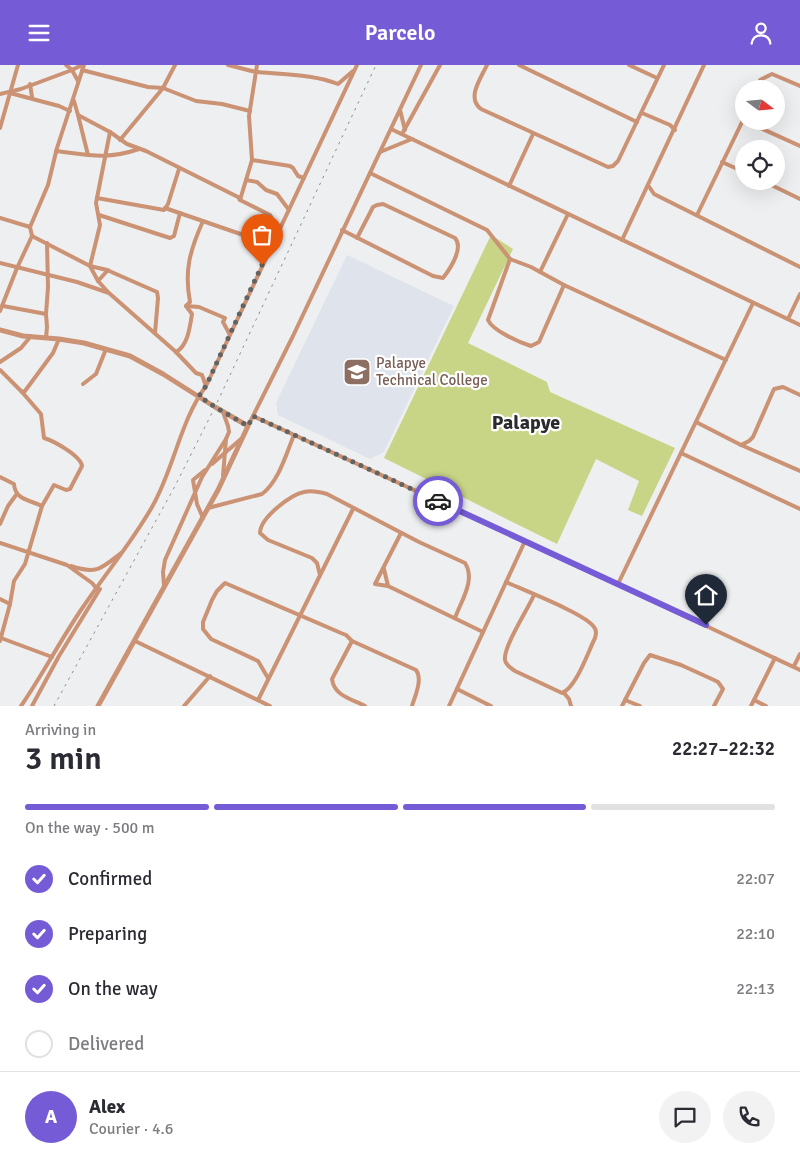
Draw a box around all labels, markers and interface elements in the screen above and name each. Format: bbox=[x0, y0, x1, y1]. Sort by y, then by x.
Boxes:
icon: menu bbox=[25, 19, 53, 47]
text: Parcelo bbox=[365, 19, 435, 46]
icon: person bbox=[747, 19, 775, 47]
north arrow bbox=[735, 80, 785, 130]
map controls bbox=[735, 80, 785, 190]
button: locate bbox=[735, 140, 785, 190]
pin bbox=[241, 214, 283, 265]
icon: bag bbox=[248, 221, 276, 249]
place label: Palapye Technical College bbox=[376, 354, 488, 389]
school or university icon: Palapye Technical College bbox=[342, 357, 372, 387]
district label: Palapye bbox=[492, 410, 560, 435]
courier bbox=[413, 476, 463, 526]
icon: car bbox=[424, 487, 452, 515]
pin bbox=[685, 574, 727, 625]
icon: home bbox=[692, 581, 720, 609]
text: Arriving in bbox=[25, 720, 96, 740]
text: 22:27–22:32 bbox=[672, 737, 775, 761]
text: 3 min bbox=[25, 739, 102, 778]
text: On the way · 500 m bbox=[25, 818, 155, 838]
icon: check bbox=[25, 865, 53, 893]
text: Confirmed bbox=[68, 867, 152, 891]
text: 22:07 bbox=[736, 869, 775, 889]
icon: check bbox=[25, 920, 53, 948]
text: Preparing bbox=[68, 922, 147, 946]
text: 22:10 bbox=[736, 924, 775, 944]
icon: check bbox=[25, 975, 53, 1003]
text: On the way bbox=[68, 977, 158, 1001]
text: 22:13 bbox=[736, 979, 775, 999]
text: Delivered bbox=[68, 1032, 144, 1056]
button: chat bbox=[659, 1091, 711, 1143]
button: phone bbox=[723, 1091, 775, 1143]
text: Alex bbox=[89, 1095, 125, 1119]
text: A bbox=[45, 1105, 57, 1129]
text: Courier · 4.6 bbox=[89, 1119, 173, 1139]

